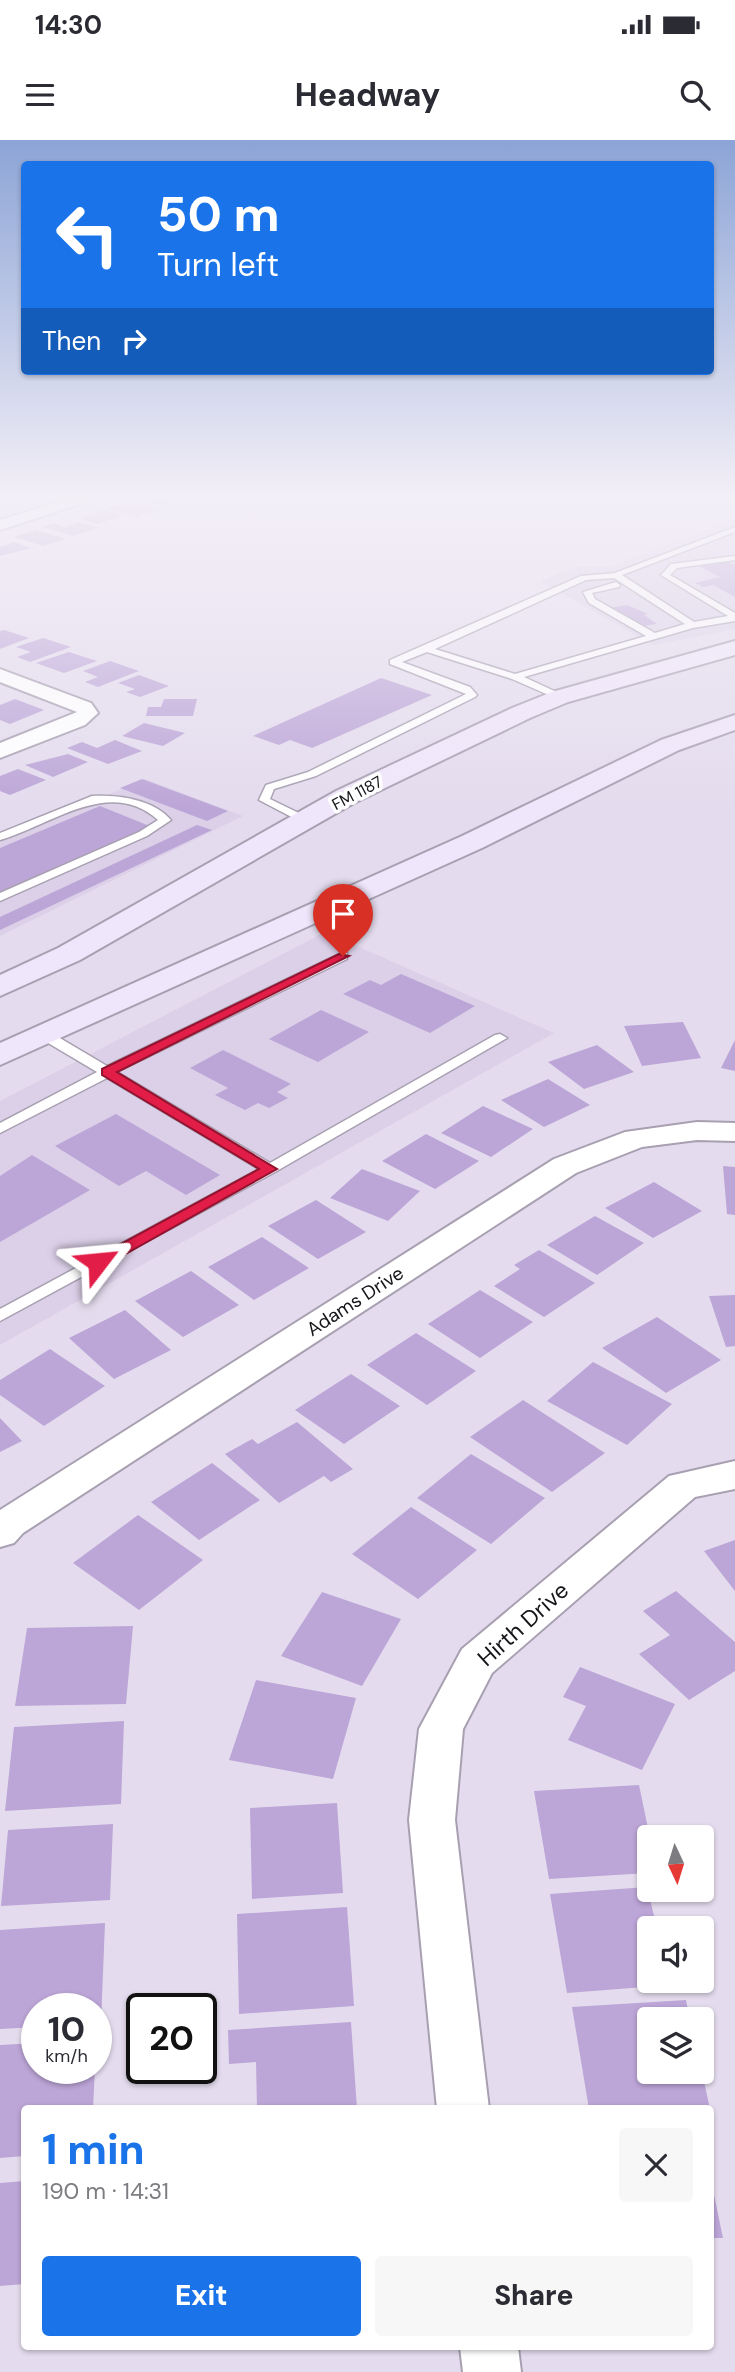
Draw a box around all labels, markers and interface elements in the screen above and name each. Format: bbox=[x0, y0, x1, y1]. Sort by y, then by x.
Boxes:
text: 14:30 bbox=[35, 8, 102, 42]
text: Headway bbox=[295, 74, 440, 116]
icon: menu bbox=[21, 76, 59, 114]
icon: search bbox=[676, 76, 714, 114]
text: 50 m bbox=[157, 182, 280, 246]
icon: left bbox=[42, 189, 133, 280]
text: Turn left bbox=[157, 244, 279, 286]
icon: right bbox=[115, 322, 153, 360]
text: Then bbox=[42, 324, 101, 358]
street label: FM 1187 bbox=[328, 771, 386, 815]
pin bbox=[313, 884, 373, 956]
icon: arrive bbox=[324, 895, 362, 933]
position arrow bbox=[61, 1225, 135, 1299]
street label: Adams Drive bbox=[302, 1260, 408, 1342]
street label: Hirth Drive bbox=[471, 1575, 575, 1673]
north arrow bbox=[637, 1825, 714, 1902]
map controls bbox=[637, 1825, 714, 2084]
button: sound bbox=[637, 1916, 714, 1993]
speed limit sign: 20 bbox=[126, 1993, 217, 2084]
text: 10 bbox=[48, 2006, 85, 2052]
button: layers bbox=[637, 2007, 714, 2084]
text: km/h bbox=[45, 2044, 88, 2068]
text: 1 min bbox=[42, 2122, 145, 2177]
button: close bbox=[619, 2128, 693, 2202]
text: 190 m · 14:31 bbox=[42, 2176, 169, 2206]
button: Exit bbox=[42, 2256, 361, 2336]
button: Share bbox=[375, 2256, 693, 2336]

